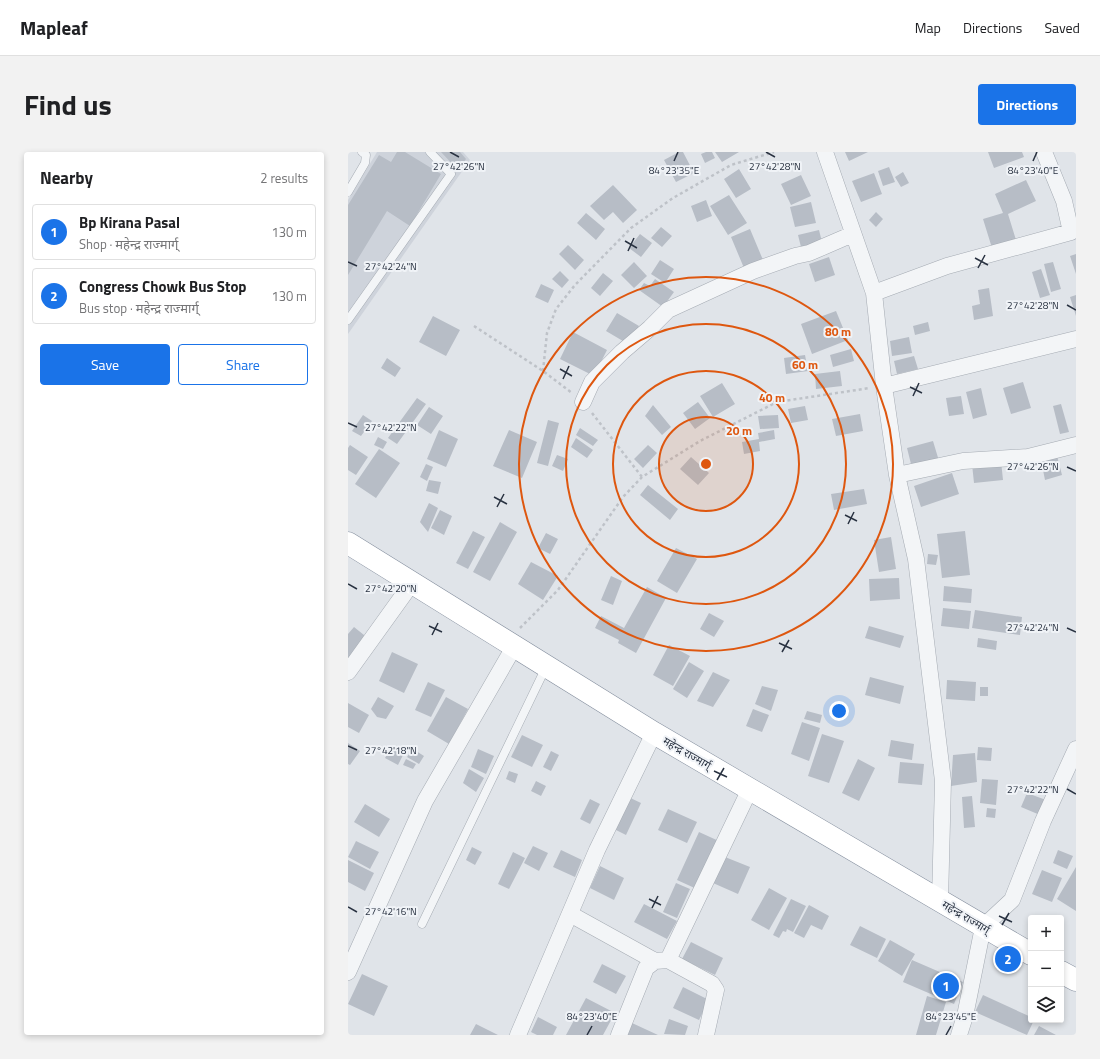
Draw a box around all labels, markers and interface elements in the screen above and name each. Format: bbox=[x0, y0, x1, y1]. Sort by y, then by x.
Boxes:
text: Mapleaf bbox=[20, 13, 88, 42]
text: Map bbox=[915, 17, 941, 38]
text: Directions bbox=[963, 17, 1022, 38]
text: Saved bbox=[1044, 17, 1080, 38]
text: Find us bbox=[24, 83, 112, 126]
button: Directions bbox=[978, 84, 1076, 125]
text: 27°42'26"N bbox=[433, 159, 485, 174]
text: 27°42'28"N bbox=[749, 159, 801, 174]
text: 84°23'35"E bbox=[649, 163, 700, 178]
text: 84°23'40"E bbox=[1008, 163, 1059, 178]
text: Nearby bbox=[40, 165, 93, 191]
text: 2 results bbox=[260, 168, 308, 188]
text: Bp Kirana Pasal bbox=[79, 211, 180, 234]
text: 1 bbox=[50, 222, 58, 242]
text: 130 m bbox=[271, 222, 307, 242]
text: Shop · महेन्द्र राज्मार्ग् bbox=[79, 234, 178, 254]
text: 27°42'24"N bbox=[365, 259, 417, 274]
text: Congress Chowk Bus Stop bbox=[79, 275, 247, 298]
text: 2 bbox=[50, 286, 58, 306]
text: 130 m bbox=[271, 286, 307, 306]
text: Bus stop · महेन्द्र राज्मार्ग् bbox=[79, 298, 199, 318]
text: 27°42'28"N bbox=[1007, 298, 1059, 313]
text: 80 m bbox=[825, 322, 851, 341]
button: Save bbox=[40, 344, 170, 385]
button: Share bbox=[178, 344, 308, 385]
text: 60 m bbox=[792, 355, 818, 374]
text: 40 m bbox=[759, 388, 785, 407]
text: 27°42'22"N bbox=[365, 420, 417, 435]
text: 20 m bbox=[726, 421, 752, 440]
centre of rings bbox=[699, 457, 713, 471]
text: 27°42'26"N bbox=[1007, 459, 1059, 474]
text: 27°42'20"N bbox=[365, 581, 417, 596]
text: 27°42'24"N bbox=[1007, 620, 1059, 635]
your location bbox=[829, 701, 849, 721]
street label: महेन्द्र राज्मार्ग् bbox=[660, 733, 716, 774]
text: 27°42'18"N bbox=[365, 743, 417, 758]
text: 27°42'22"N bbox=[1007, 782, 1059, 797]
street label: महेन्द्र राज्मार्ग् bbox=[939, 896, 995, 939]
text: 27°42'16"N bbox=[365, 904, 417, 919]
map controls bbox=[1028, 915, 1064, 1023]
button: + bbox=[1028, 915, 1064, 951]
pin: 2 bbox=[995, 944, 1021, 974]
button: − bbox=[1028, 951, 1064, 987]
pin: 1 bbox=[933, 971, 959, 1001]
button: layers bbox=[1028, 987, 1064, 1023]
text: 84°23'40"E bbox=[567, 1009, 618, 1024]
text: 84°23'45"E bbox=[926, 1009, 977, 1024]

